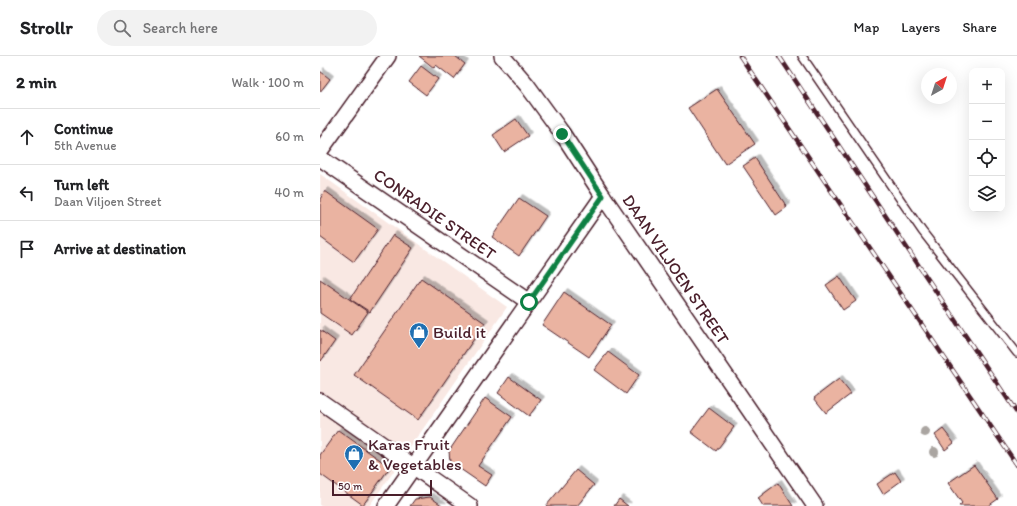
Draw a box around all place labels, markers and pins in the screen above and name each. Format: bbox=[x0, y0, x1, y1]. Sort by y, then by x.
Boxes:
shop icon: Build it bbox=[408, 321, 430, 349]
place label: Build it bbox=[433, 322, 486, 342]
place label: Karas Fruit & Vegetables bbox=[368, 434, 462, 474]
shop icon: Karas Fruit & Vegetables bbox=[343, 443, 365, 471]

